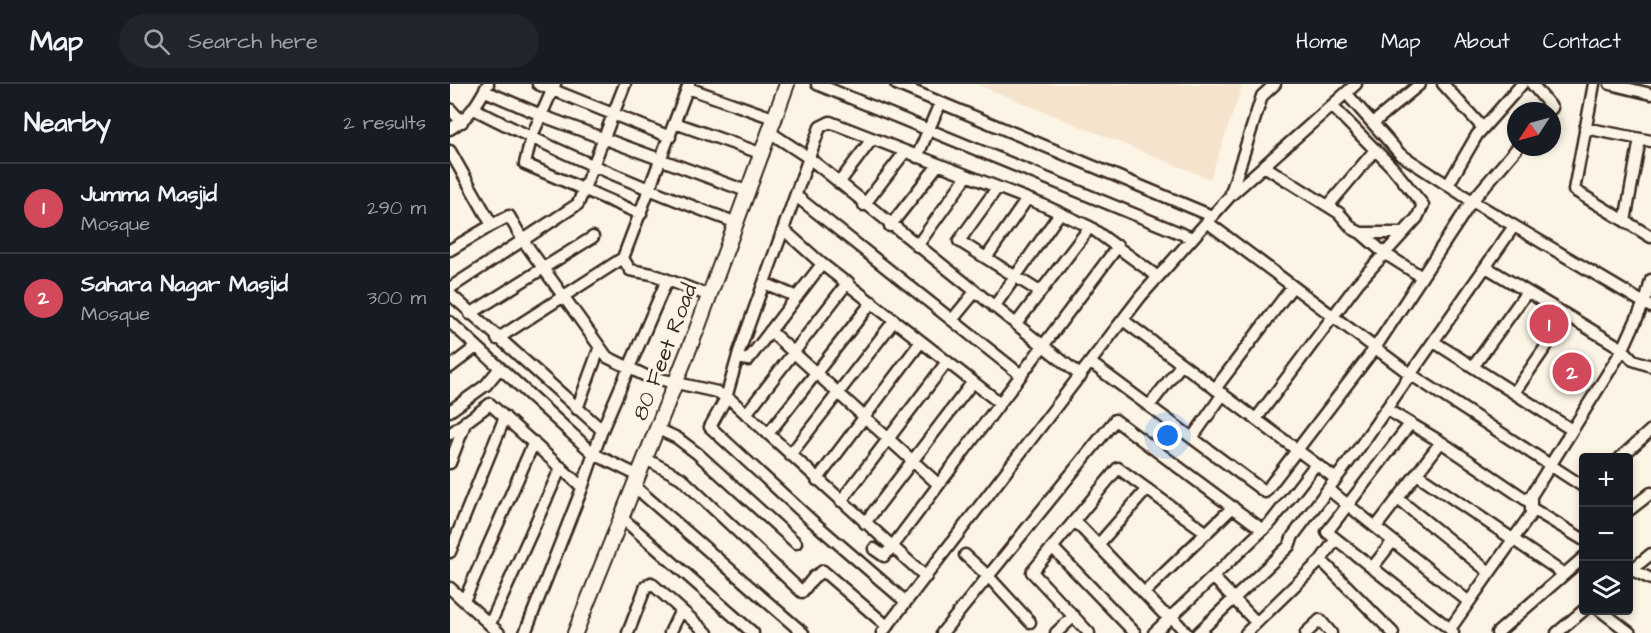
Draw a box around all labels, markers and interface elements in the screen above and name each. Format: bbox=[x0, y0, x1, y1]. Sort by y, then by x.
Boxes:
search box bbox=[119, 14, 539, 68]
text: Map bbox=[30, 22, 83, 61]
icon: search bbox=[140, 25, 173, 58]
text: Search here bbox=[188, 26, 318, 57]
text: Home bbox=[1296, 27, 1348, 56]
text: Map bbox=[1381, 27, 1421, 56]
text: About bbox=[1454, 27, 1510, 56]
text: Contact bbox=[1543, 27, 1621, 56]
north arrow bbox=[1507, 102, 1561, 156]
text: Nearby bbox=[24, 105, 111, 141]
text: 2 results bbox=[343, 109, 426, 137]
text: Jumma Masjid bbox=[81, 179, 217, 210]
text: 1 bbox=[42, 194, 45, 222]
text: 290 m bbox=[367, 194, 426, 222]
text: Mosque bbox=[81, 210, 150, 238]
text: Sahara Nagar Masjid bbox=[81, 269, 288, 300]
street label: 80 Feet Road bbox=[625, 279, 705, 425]
text: 2 bbox=[38, 284, 49, 312]
text: 300 m bbox=[367, 284, 426, 312]
text: Mosque bbox=[81, 300, 150, 328]
pin: 1 bbox=[1530, 302, 1568, 346]
pin: 2 bbox=[1552, 350, 1592, 394]
your location bbox=[1153, 421, 1182, 450]
map controls bbox=[1579, 453, 1633, 615]
button: + bbox=[1579, 453, 1633, 507]
button: − bbox=[1579, 507, 1633, 561]
button: layers bbox=[1579, 561, 1633, 615]

